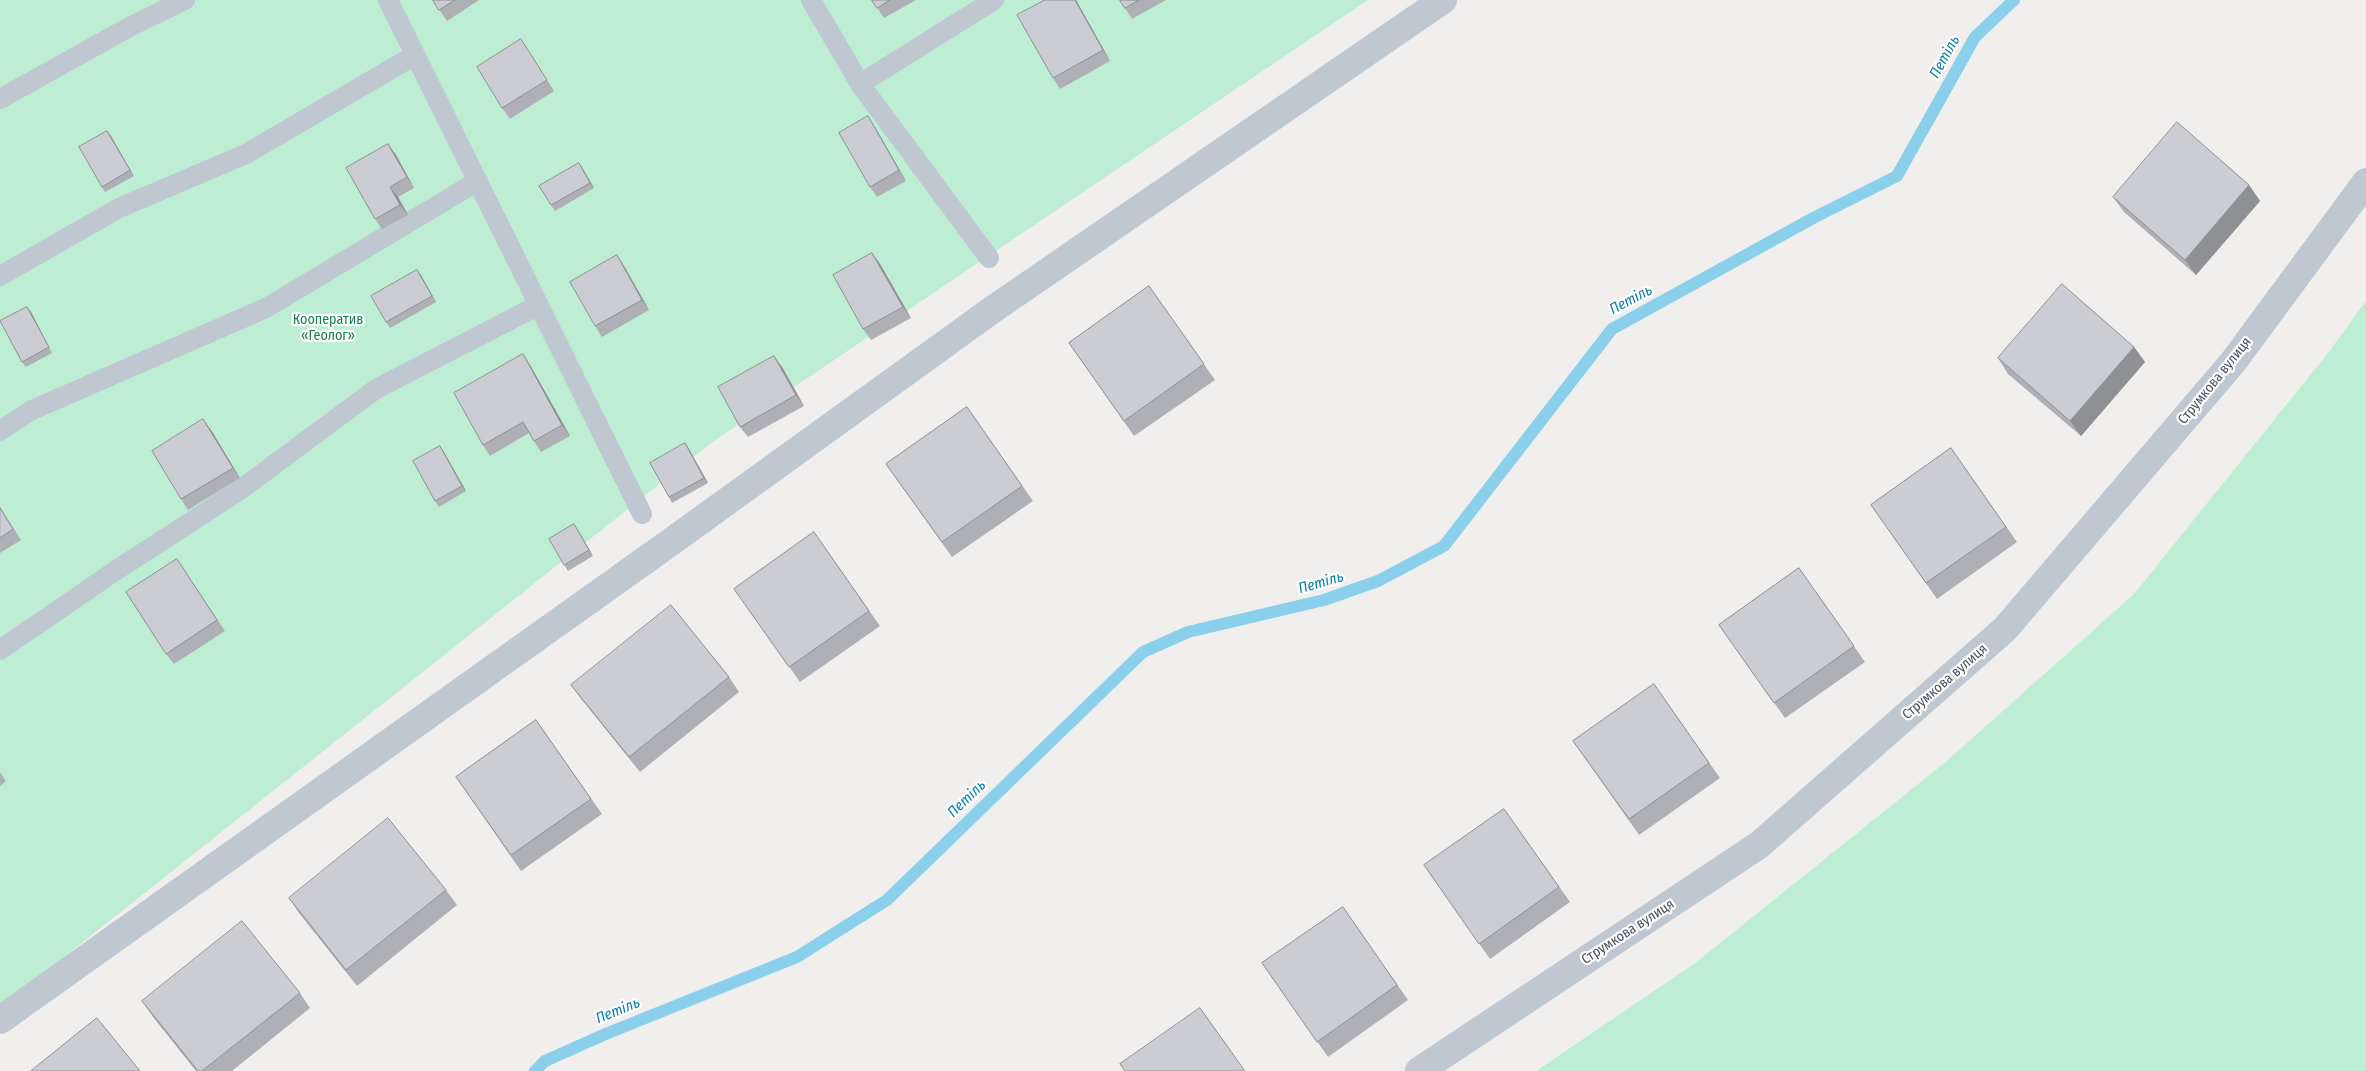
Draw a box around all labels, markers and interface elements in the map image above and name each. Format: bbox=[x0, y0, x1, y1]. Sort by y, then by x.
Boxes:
water label: Петіль bbox=[1926, 33, 1964, 81]
water label: Петіль bbox=[1606, 281, 1656, 319]
park label: Кооператив «Геолог» bbox=[293, 312, 363, 344]
street label: Струмкова вулиця bbox=[2175, 334, 2255, 428]
water label: Петіль bbox=[1296, 568, 1346, 598]
street label: Струмкова вулиця bbox=[1899, 641, 1991, 723]
water label: Петіль bbox=[944, 777, 990, 821]
street label: Струмкова вулиця bbox=[1579, 896, 1677, 968]
water label: Петіль bbox=[593, 994, 643, 1028]

